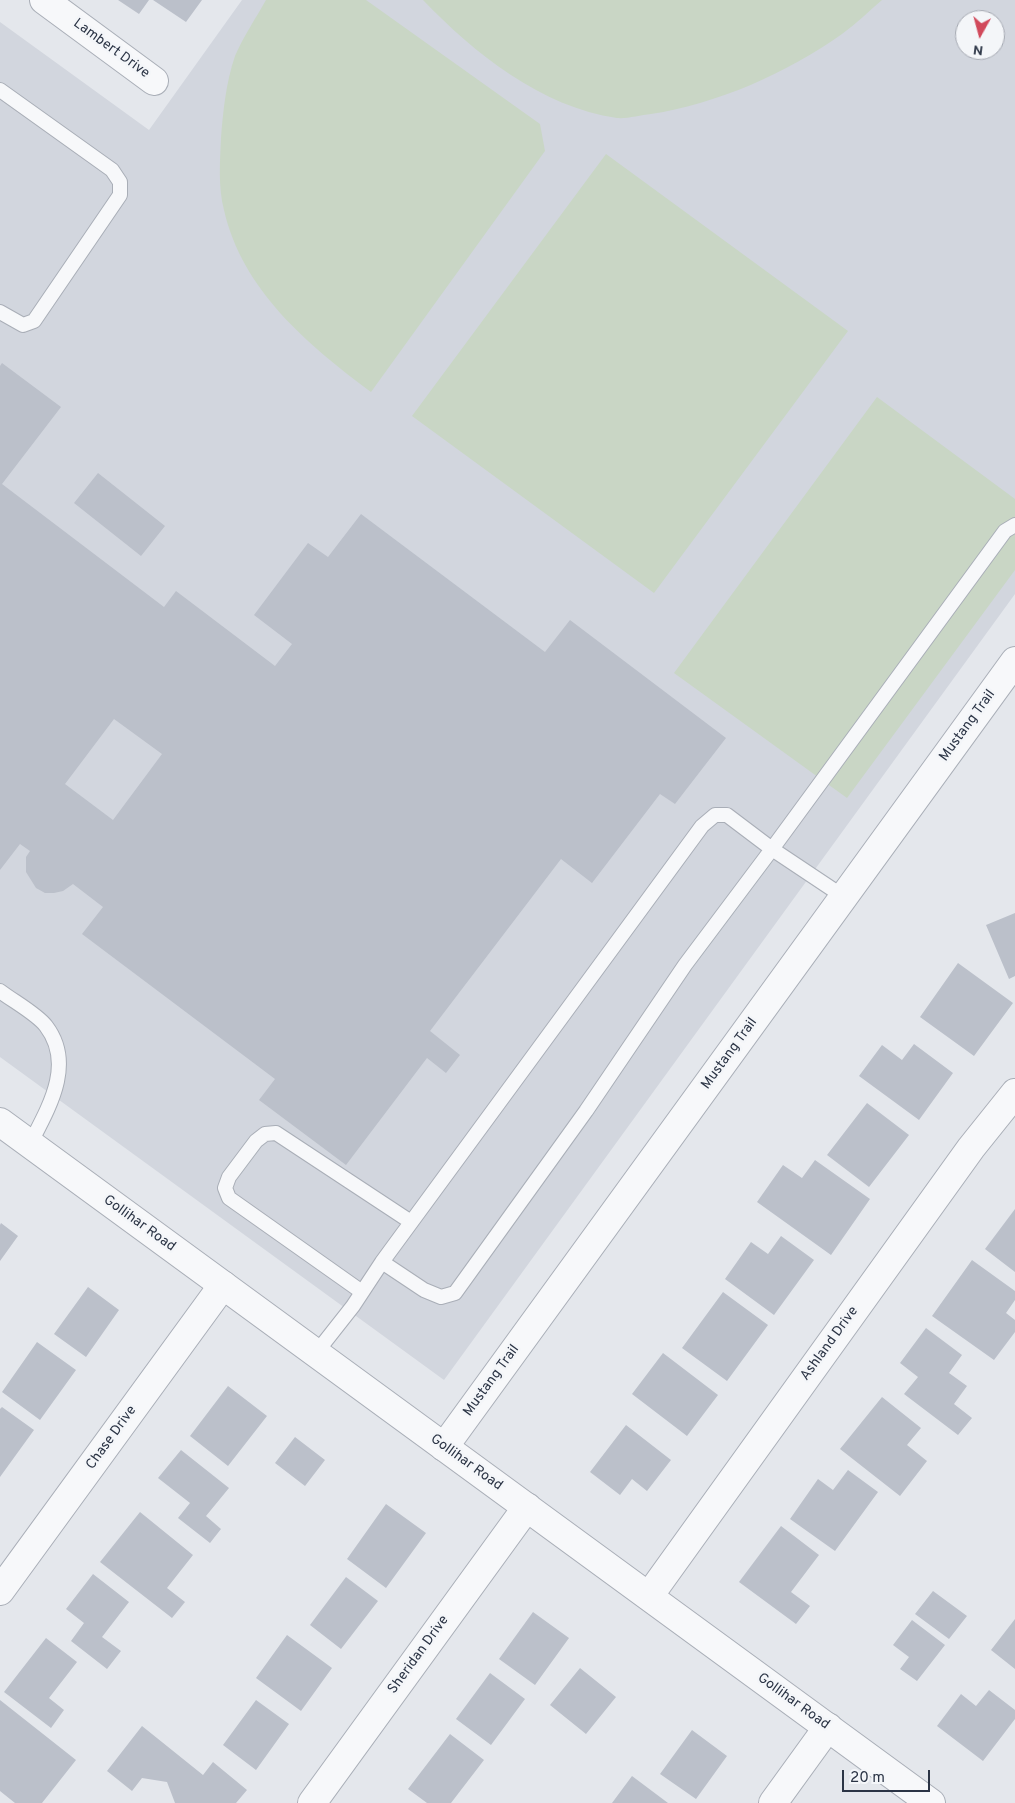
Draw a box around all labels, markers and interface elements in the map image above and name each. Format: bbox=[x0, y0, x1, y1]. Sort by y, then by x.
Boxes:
north arrow bbox=[955, 10, 1005, 60]
street label: Lambert Drive bbox=[69, 16, 153, 82]
text: N bbox=[972, 40, 984, 58]
street label: Mustang Trail bbox=[936, 687, 1000, 765]
street label: Mustang Trail bbox=[698, 1015, 762, 1093]
street label: Gollihar Road bbox=[100, 1192, 178, 1256]
street label: Ashland Drive bbox=[797, 1304, 863, 1384]
street label: Mustang Trail bbox=[460, 1342, 524, 1420]
street label: Chase Drive bbox=[83, 1403, 141, 1473]
street label: Gollihar Road bbox=[427, 1431, 505, 1495]
street label: Sheridan Drive bbox=[385, 1613, 453, 1697]
street label: Gollihar Road bbox=[754, 1670, 832, 1734]
scale bar bbox=[845, 1760, 932, 1792]
text: 20 m bbox=[850, 1769, 885, 1788]

